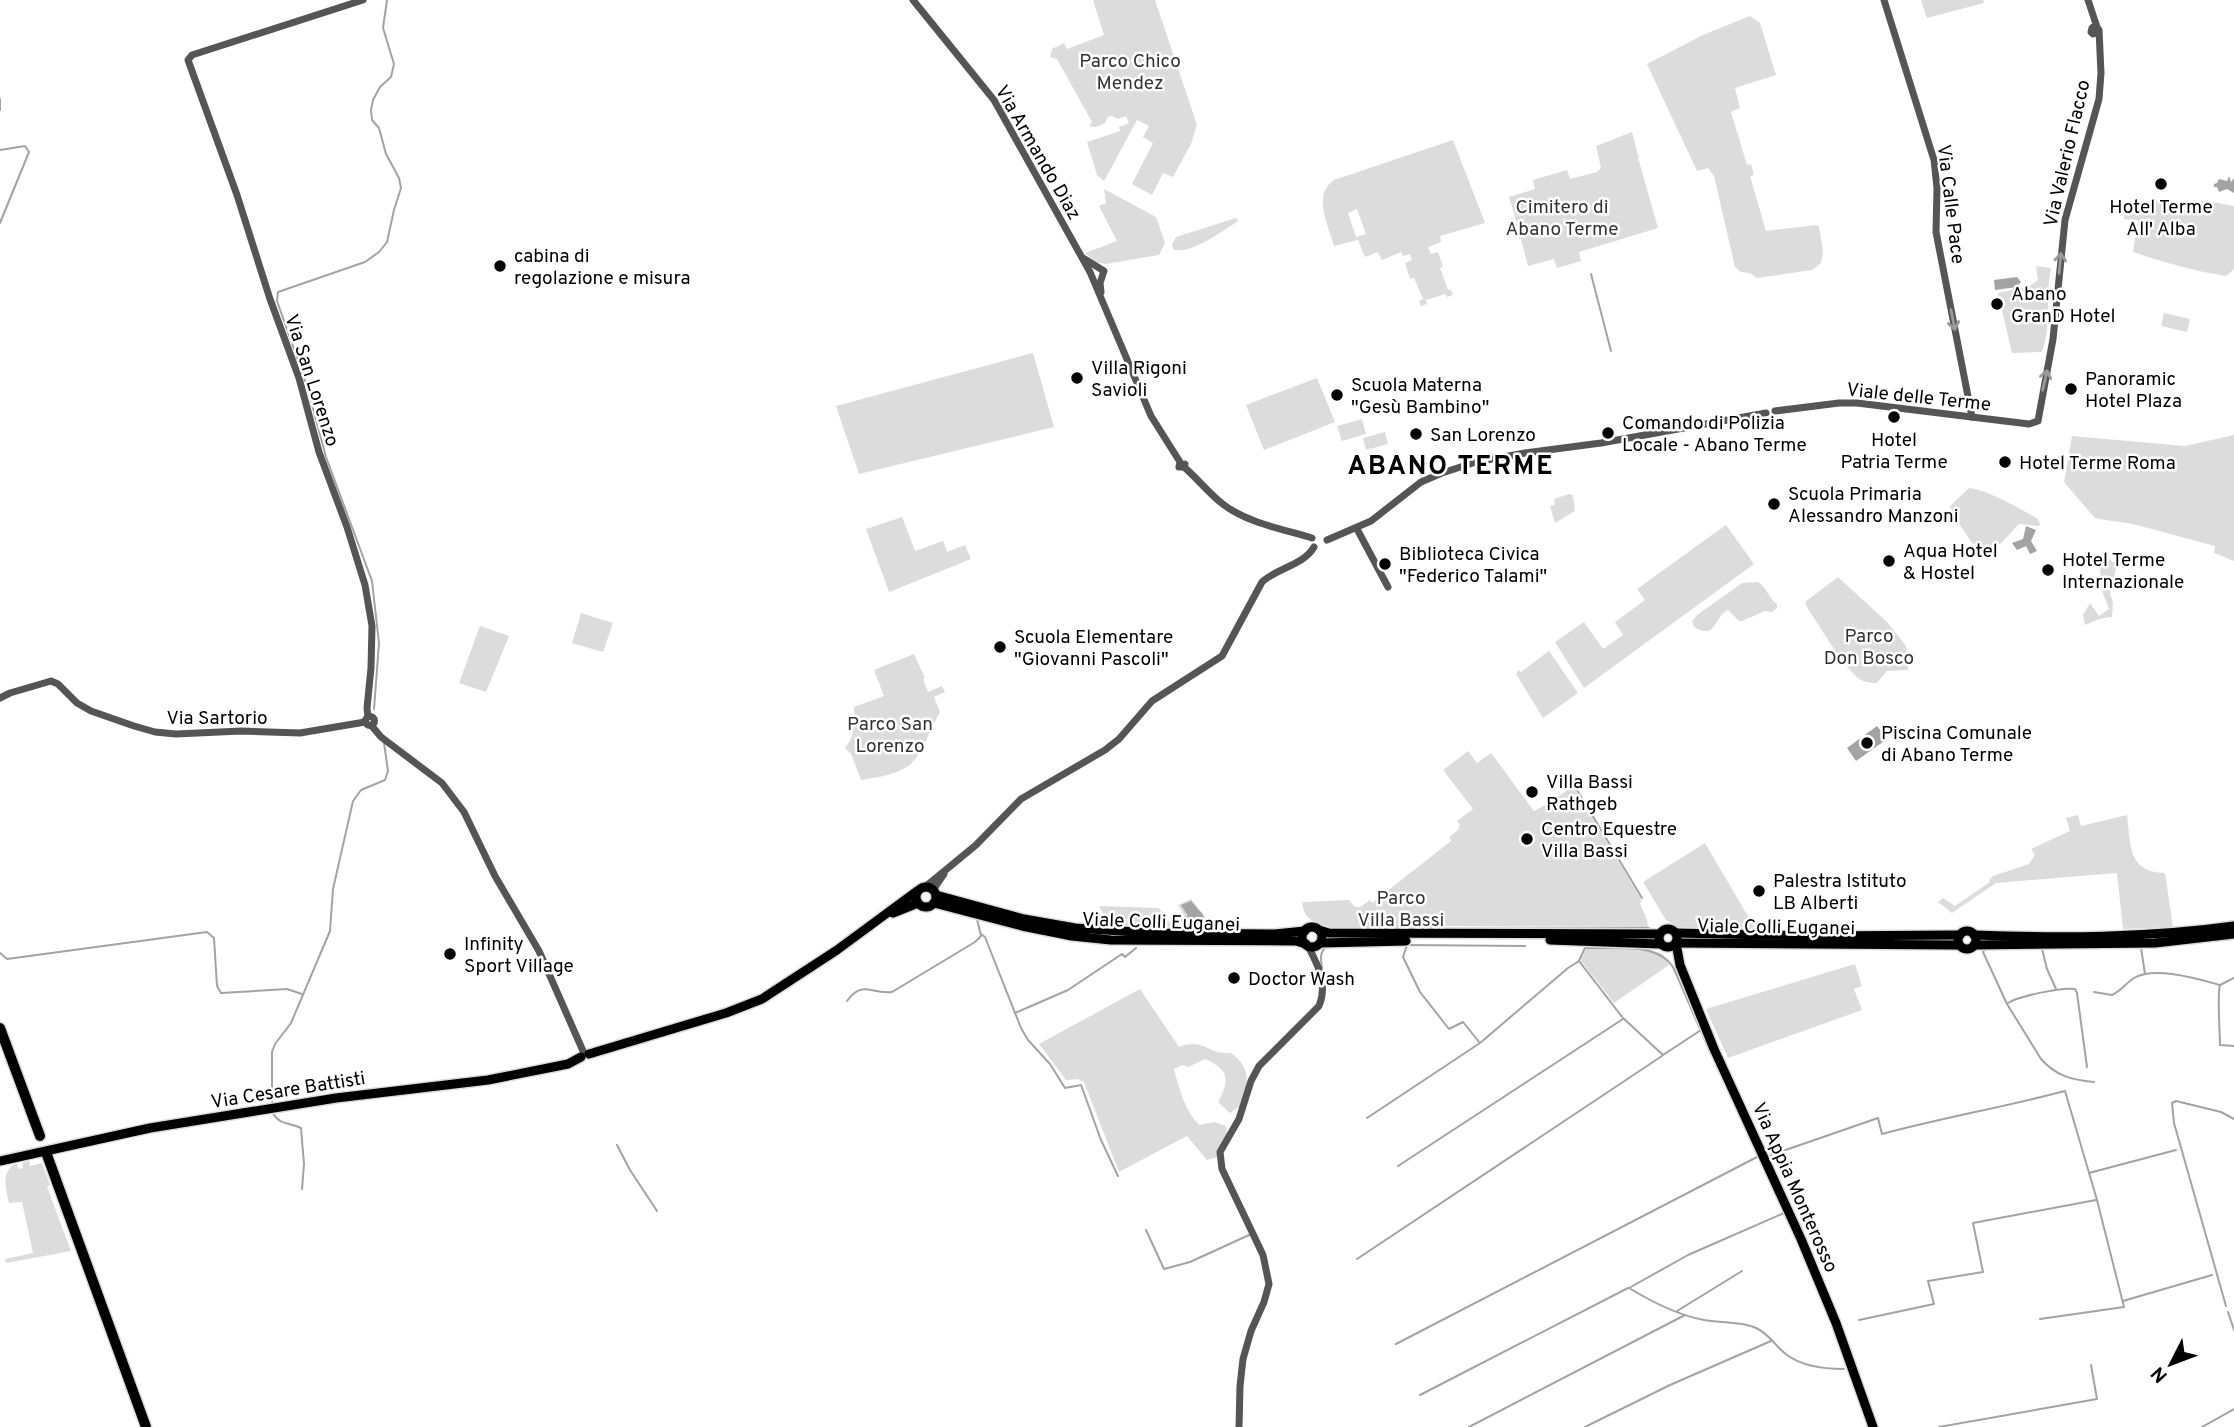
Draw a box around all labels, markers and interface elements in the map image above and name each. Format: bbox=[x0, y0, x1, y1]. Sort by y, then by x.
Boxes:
park label: Parco Chico Mendez bbox=[1079, 50, 1181, 96]
street label: Via Valerio Flacco bbox=[2039, 77, 2097, 229]
street label: Via Armando Diaz bbox=[989, 81, 1086, 225]
street label: Via Calle Pace bbox=[1931, 143, 1969, 265]
marker: Hotel Terme All' Alba bbox=[2153, 176, 2169, 192]
park label: Cimitero di Abano Terme bbox=[1505, 196, 1619, 242]
place label: Hotel Terme All' Alba bbox=[2109, 196, 2213, 242]
place label: cabina di regolazione e misura bbox=[514, 245, 690, 291]
one-way arrow bbox=[2054, 252, 2067, 274]
marker: cabina di regolazione e misura bbox=[492, 258, 508, 274]
place label: Abano GranD Hotel bbox=[2011, 283, 2115, 329]
marker: Abano GranD Hotel bbox=[1989, 296, 2005, 312]
one-way arrow bbox=[1947, 308, 1960, 331]
street label: Via San Lorenzo bbox=[278, 311, 344, 450]
place label: Villa Rigoni Savioli bbox=[1091, 357, 1187, 403]
place label: Panoramic Hotel Plaza bbox=[2085, 368, 2182, 414]
one-way arrow bbox=[2039, 369, 2052, 392]
marker: Villa Rigoni Savioli bbox=[1069, 370, 1085, 386]
place label: Scuola Materna "Gesù Bambino" bbox=[1351, 374, 1489, 420]
street label: Viale delle Terme bbox=[1845, 378, 1992, 418]
marker: Panoramic Hotel Plaza bbox=[2063, 381, 2079, 397]
marker: Scuola Materna "Gesù Bambino" bbox=[1329, 387, 1345, 403]
marker: Hotel Patria Terme bbox=[1886, 409, 1902, 425]
place label: Comando di Polizia Locale - Abano Terme bbox=[1622, 412, 1807, 458]
place label: San Lorenzo bbox=[1430, 424, 1536, 448]
marker: Comando di Polizia Locale - Abano Terme bbox=[1600, 425, 1616, 441]
marker: San Lorenzo bbox=[1408, 426, 1424, 442]
place label: Hotel Patria Terme bbox=[1840, 429, 1948, 475]
district label: ABANO TERME bbox=[1348, 451, 1554, 484]
place label: Hotel Terme Roma bbox=[2019, 452, 2176, 476]
marker: Hotel Terme Roma bbox=[1997, 454, 2013, 470]
place label: Scuola Primaria Alessandro Manzoni bbox=[1788, 483, 1959, 529]
marker: Scuola Primaria Alessandro Manzoni bbox=[1766, 496, 1782, 512]
place label: Aqua Hotel & Hostel bbox=[1903, 540, 1998, 586]
place label: Biblioteca Civica "Federico Talami" bbox=[1399, 543, 1547, 589]
place label: Hotel Terme Internazionale bbox=[2062, 549, 2184, 595]
marker: Aqua Hotel & Hostel bbox=[1881, 553, 1897, 569]
marker: Biblioteca Civica "Federico Talami" bbox=[1377, 556, 1393, 572]
marker: Hotel Terme Internazionale bbox=[2040, 562, 2056, 578]
park label: Parco Don Bosco bbox=[1824, 625, 1914, 671]
place label: Scuola Elementare "Giovanni Pascoli" bbox=[1014, 626, 1173, 672]
marker: Scuola Elementare "Giovanni Pascoli" bbox=[992, 639, 1008, 655]
street label: Via Sartorio bbox=[166, 707, 268, 731]
park label: Parco San Lorenzo bbox=[847, 713, 933, 759]
place label: Piscina Comunale di Abano Terme bbox=[1881, 722, 2032, 768]
marker: Piscina Comunale di Abano Terme bbox=[1859, 735, 1875, 751]
place label: Villa Bassi Rathgeb bbox=[1546, 771, 1633, 817]
marker: Villa Bassi Rathgeb bbox=[1524, 784, 1540, 800]
place label: Centro Equestre Villa Bassi bbox=[1541, 818, 1677, 864]
marker: Centro Equestre Villa Bassi bbox=[1519, 831, 1535, 847]
place label: Palestra Istituto LB Alberti bbox=[1773, 870, 1907, 916]
marker: Palestra Istituto LB Alberti bbox=[1751, 883, 1767, 899]
park label: Parco Villa Bassi bbox=[1358, 887, 1444, 933]
street label: Viale Colli Euganei bbox=[1081, 908, 1240, 938]
street label: Viale Colli Euganei bbox=[1697, 915, 1855, 941]
place label: Infinity Sport Village bbox=[464, 933, 574, 979]
marker: Infinity Sport Village bbox=[442, 946, 458, 962]
place label: Doctor Wash bbox=[1248, 968, 1355, 992]
marker: Doctor Wash bbox=[1226, 970, 1242, 986]
street label: Via Cesare Battisti bbox=[209, 1067, 367, 1115]
street label: Via Appia Monterosso bbox=[1746, 1099, 1842, 1277]
north arrow bbox=[2136, 1329, 2206, 1399]
text: N bbox=[2146, 1361, 2173, 1387]

